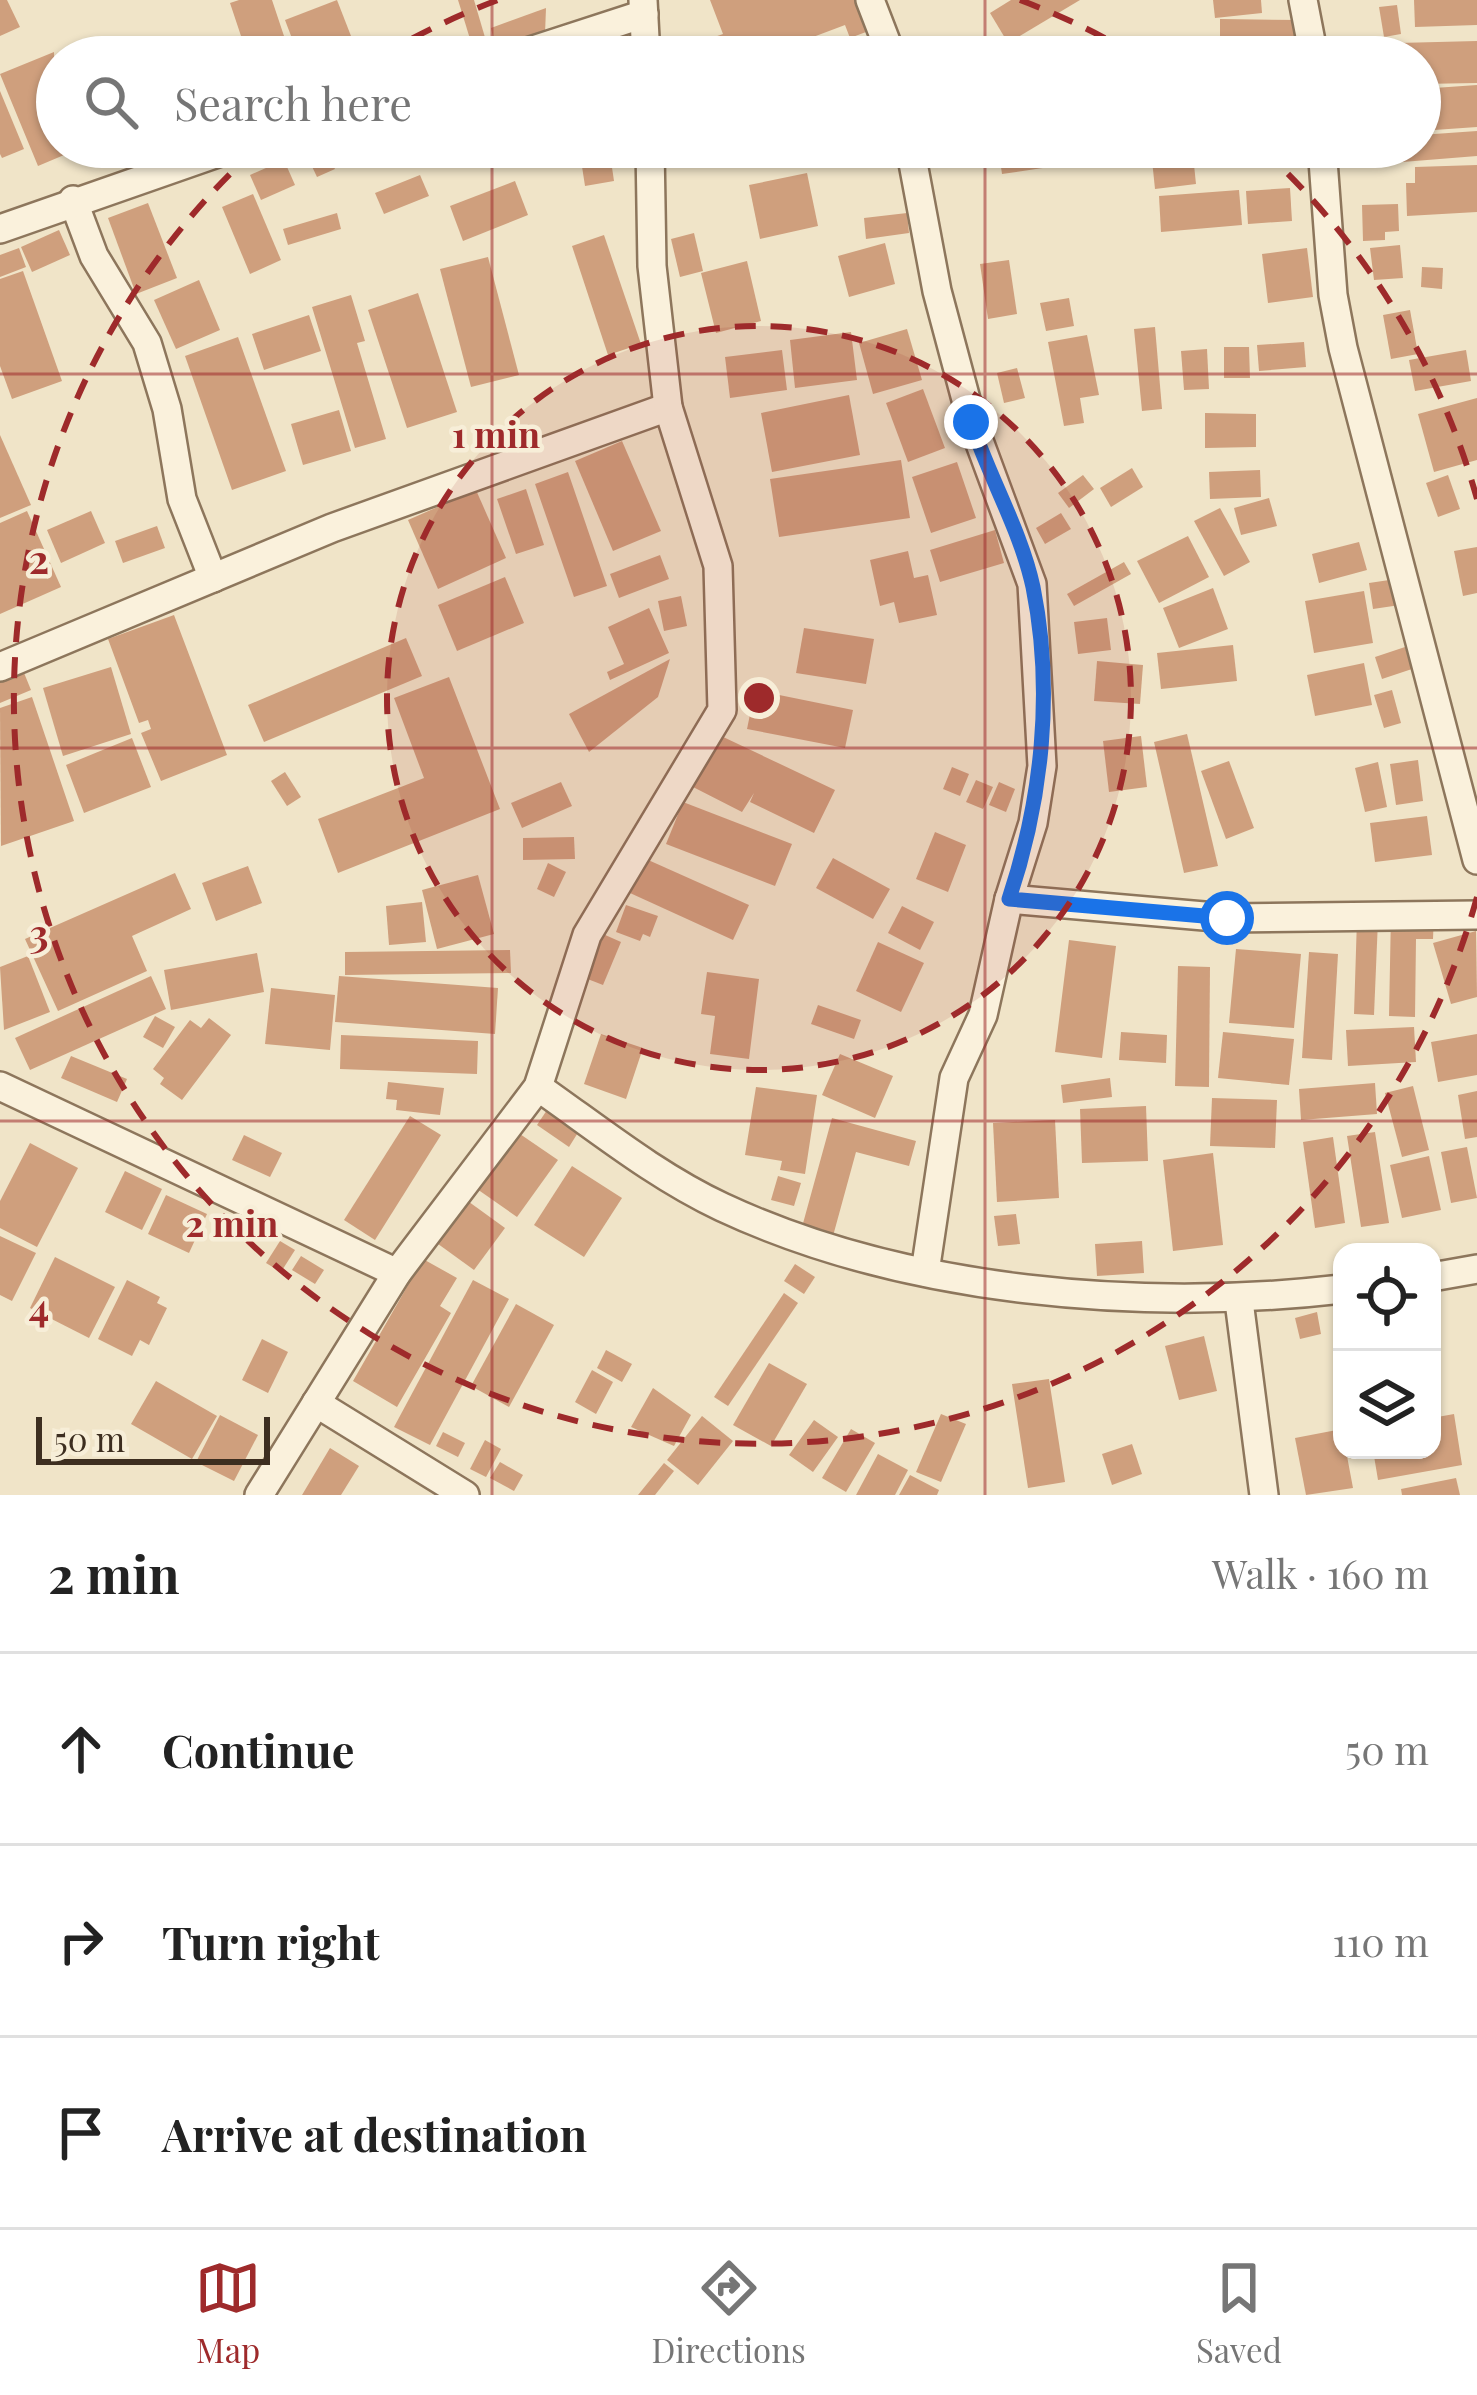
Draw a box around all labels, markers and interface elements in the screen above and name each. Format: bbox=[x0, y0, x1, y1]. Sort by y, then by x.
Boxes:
search box bbox=[36, 36, 1441, 168]
icon: search bbox=[78, 69, 144, 135]
text: Search here bbox=[174, 72, 412, 132]
route end bbox=[944, 395, 998, 449]
text: 1 min bbox=[452, 409, 540, 457]
text: 2 bbox=[29, 532, 49, 584]
centre of rings bbox=[738, 677, 780, 719]
route start bbox=[1200, 891, 1254, 945]
text: 3 bbox=[29, 906, 49, 958]
text: 2 min bbox=[186, 1198, 278, 1246]
map controls bbox=[1333, 1243, 1441, 1459]
button: locate bbox=[1333, 1243, 1441, 1351]
text: 4 bbox=[29, 1280, 49, 1332]
button: layers bbox=[1333, 1351, 1441, 1459]
scale bar bbox=[36, 1411, 270, 1464]
text: 50 m bbox=[54, 1416, 125, 1460]
text: 2 min bbox=[48, 1539, 180, 1607]
text: Walk · 160 m bbox=[1212, 1547, 1429, 1599]
icon: ahead bbox=[48, 1716, 114, 1782]
text: Continue bbox=[162, 1719, 354, 1779]
text: 50 m bbox=[1345, 1723, 1429, 1775]
icon: right bbox=[48, 1908, 114, 1974]
text: Turn right bbox=[162, 1911, 380, 1971]
text: 110 m bbox=[1332, 1915, 1429, 1967]
icon: arrive bbox=[48, 2100, 114, 2166]
text: Arrive at destination bbox=[162, 2103, 587, 2163]
tab: Map bbox=[195, 2255, 261, 2371]
tab: Directions bbox=[651, 2255, 806, 2371]
tab: Saved bbox=[1196, 2255, 1282, 2371]

